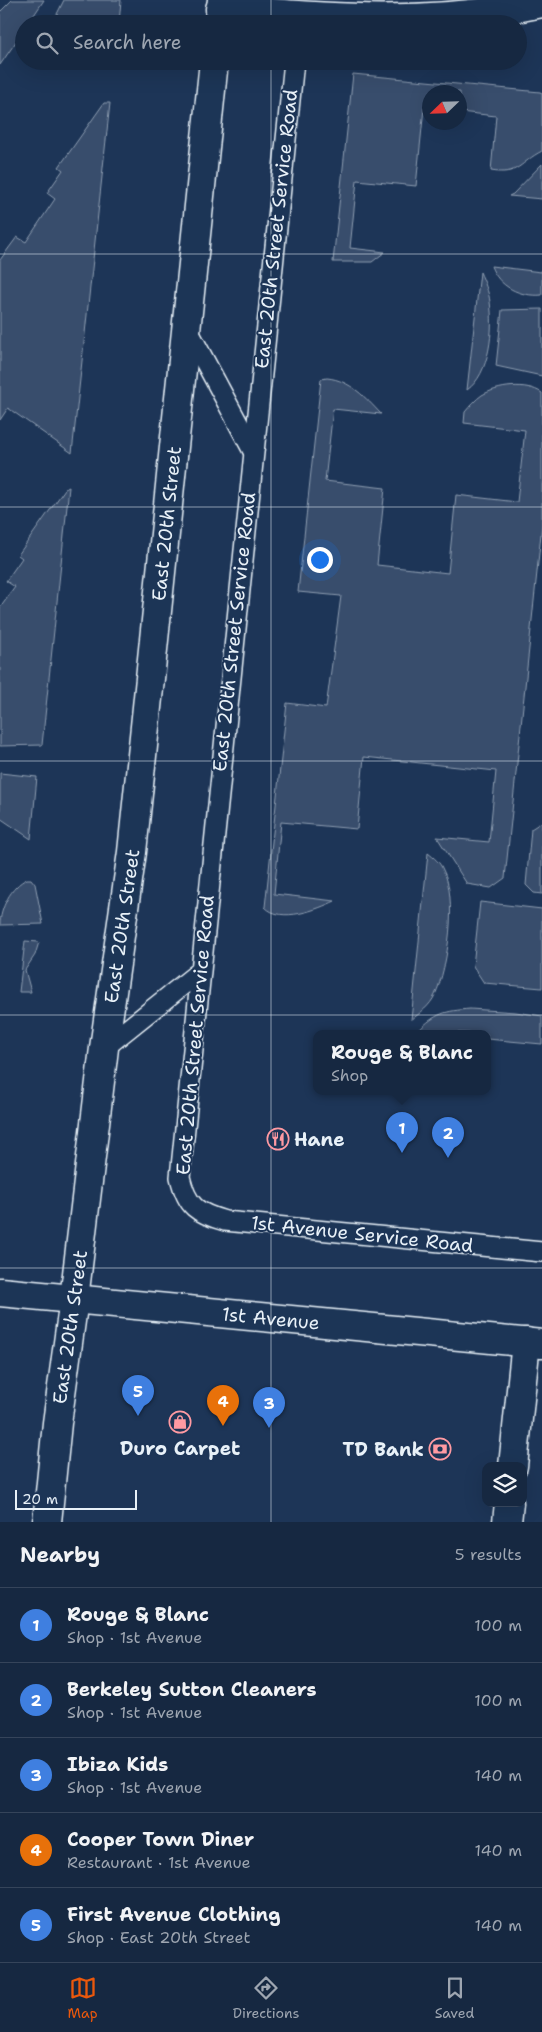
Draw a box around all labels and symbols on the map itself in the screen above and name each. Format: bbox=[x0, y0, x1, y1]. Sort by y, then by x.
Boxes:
north arrow bbox=[422, 85, 467, 130]
street label: East 20th Street Service Road bbox=[249, 88, 303, 370]
street label: East 20th Street bbox=[146, 445, 186, 602]
street label: East 20th Street Service Road bbox=[207, 491, 261, 773]
your location bbox=[307, 547, 333, 573]
street label: East 20th Street bbox=[98, 847, 145, 1005]
street label: East 20th Street Service Road bbox=[170, 894, 220, 1176]
pin: 1 bbox=[386, 1112, 418, 1153]
pin: 2 bbox=[432, 1117, 464, 1158]
restaurant icon: Hane bbox=[266, 1127, 290, 1151]
place label: Hane bbox=[294, 1127, 345, 1152]
street label: 1st Avenue Service Road bbox=[250, 1210, 474, 1258]
street label: East 20th Street bbox=[47, 1248, 93, 1406]
street label: 1st Avenue bbox=[221, 1301, 321, 1335]
pin: 5 bbox=[122, 1375, 154, 1416]
pin: 4 bbox=[207, 1385, 239, 1426]
pin: 3 bbox=[253, 1387, 285, 1428]
shop icon: Duro Carpet bbox=[168, 1410, 192, 1434]
place label: Duro Carpet bbox=[120, 1436, 240, 1461]
place label: TD Bank bbox=[343, 1437, 424, 1462]
bank icon: TD Bank bbox=[428, 1437, 452, 1461]
scale bar bbox=[15, 1487, 138, 1510]

